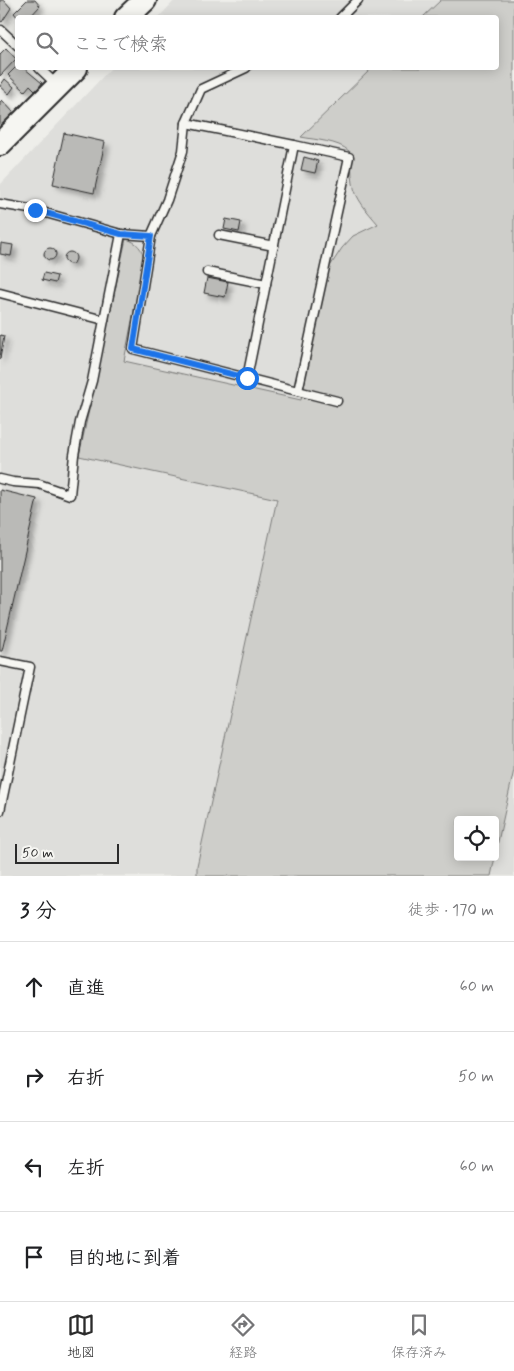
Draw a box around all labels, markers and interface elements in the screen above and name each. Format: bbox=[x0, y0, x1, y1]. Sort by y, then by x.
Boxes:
search box bbox=[15, 15, 499, 70]
icon: search bbox=[33, 29, 61, 57]
text: ここで検索 bbox=[73, 32, 168, 57]
route end bbox=[24, 199, 47, 222]
route start bbox=[236, 367, 259, 390]
map controls bbox=[454, 816, 499, 861]
button: locate bbox=[454, 816, 499, 861]
scale bar bbox=[15, 841, 119, 864]
text: 50 m bbox=[22, 844, 53, 862]
text: 3 分 bbox=[20, 897, 56, 925]
text: 徒歩 · 170 m bbox=[408, 900, 494, 921]
icon: ahead bbox=[20, 973, 48, 1001]
text: 直進 bbox=[67, 976, 105, 1001]
text: 60 m bbox=[460, 976, 494, 997]
icon: right bbox=[20, 1063, 48, 1091]
text: 右折 bbox=[67, 1066, 105, 1091]
text: 50 m bbox=[458, 1066, 494, 1087]
icon: left bbox=[20, 1153, 48, 1181]
text: 左折 bbox=[67, 1156, 105, 1181]
text: 60 m bbox=[460, 1156, 494, 1177]
icon: arrive bbox=[20, 1243, 48, 1271]
text: 目的地に到着 bbox=[67, 1246, 181, 1271]
tab: 地図 bbox=[67, 1311, 95, 1362]
tab: 経路 bbox=[229, 1311, 257, 1362]
tab: 保存済み bbox=[391, 1311, 447, 1362]

